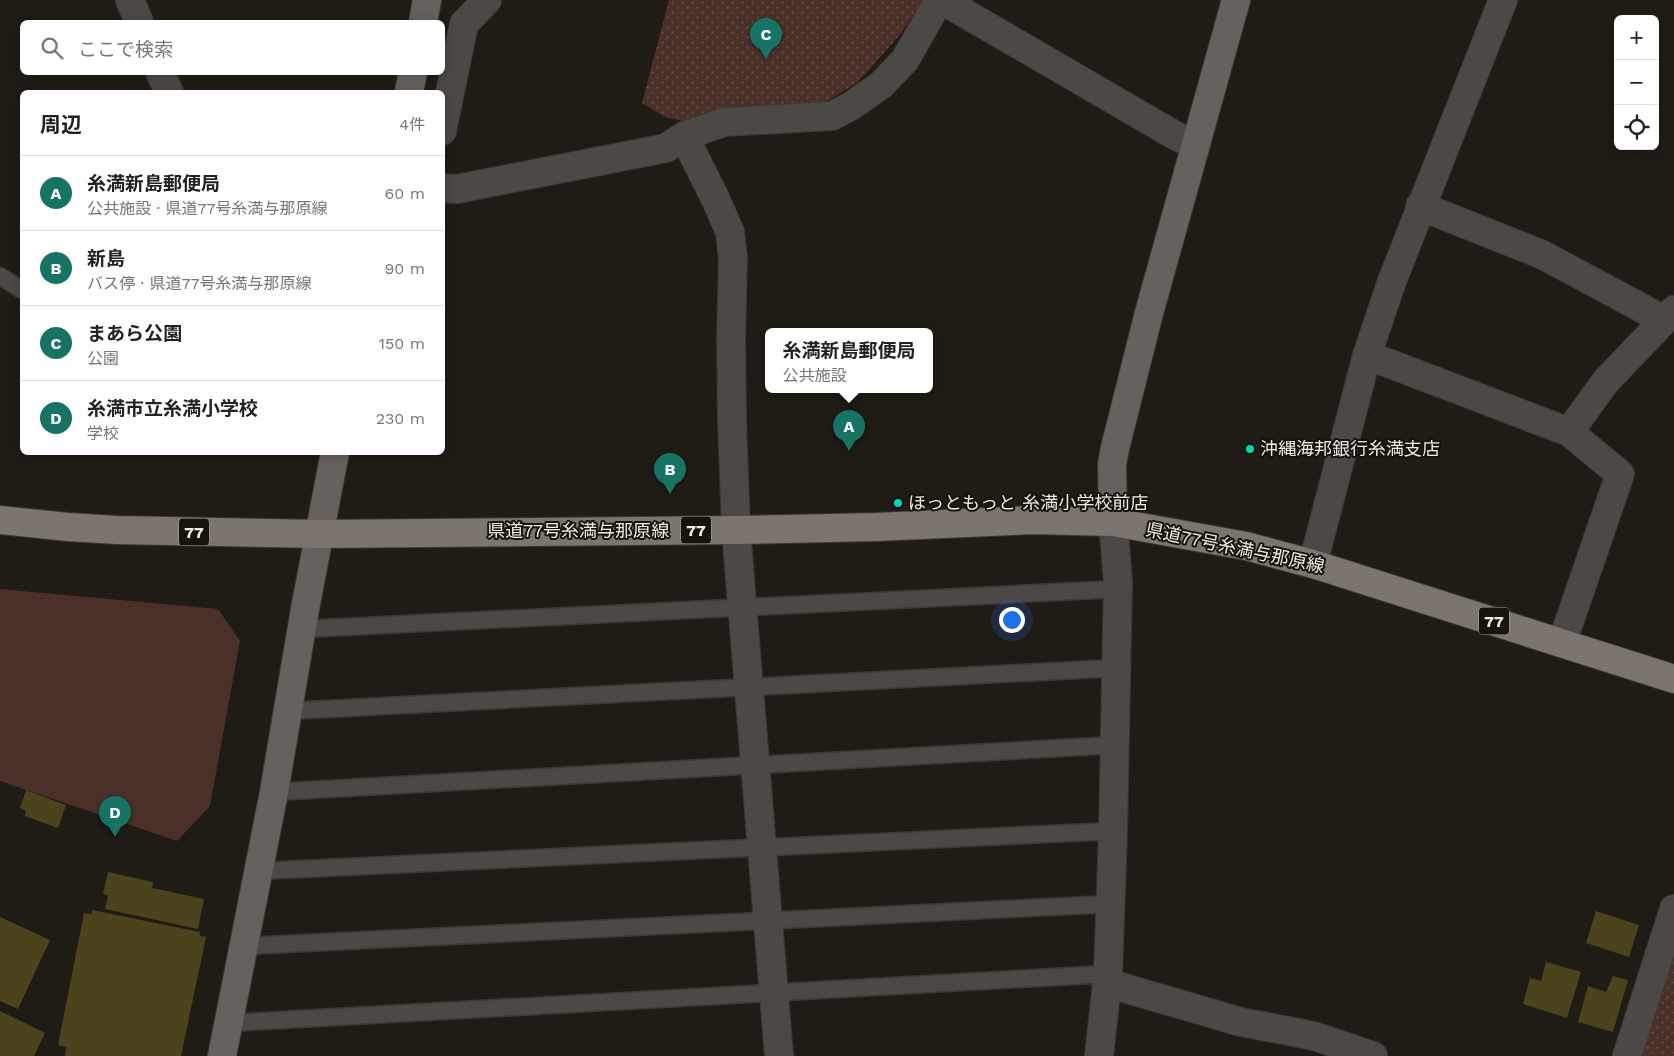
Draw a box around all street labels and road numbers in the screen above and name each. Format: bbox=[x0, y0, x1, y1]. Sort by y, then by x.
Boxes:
road number: 77 bbox=[681, 516, 711, 544]
road number: 77 bbox=[179, 518, 209, 546]
street label: 県道77号糸満与那原線 bbox=[1144, 518, 1326, 577]
street label: 県道77号糸満与那原線 bbox=[487, 520, 669, 541]
road number: 77 bbox=[1479, 608, 1509, 634]

